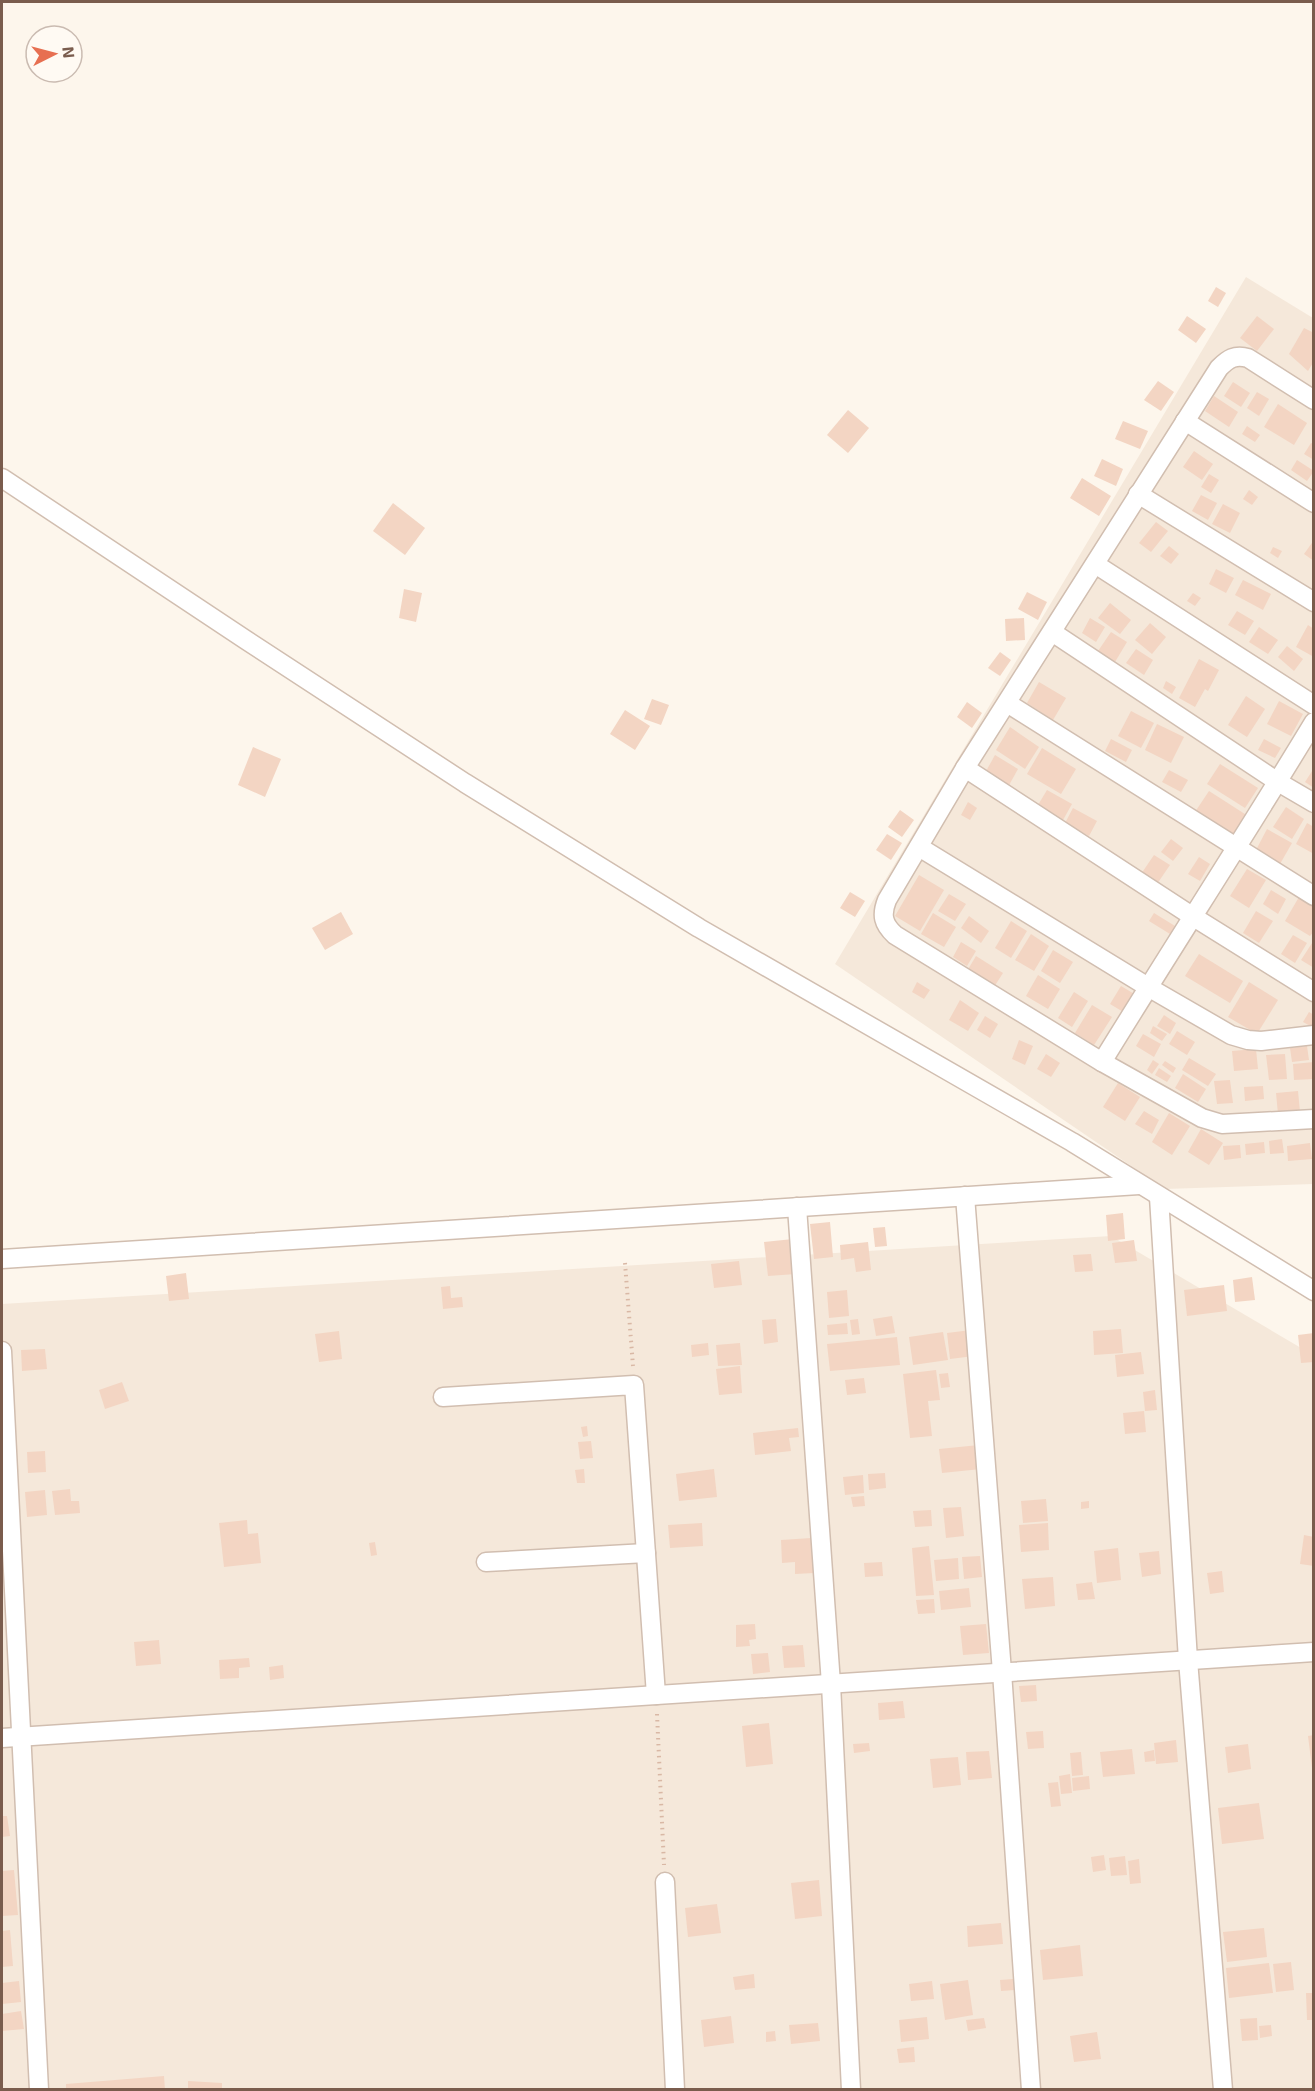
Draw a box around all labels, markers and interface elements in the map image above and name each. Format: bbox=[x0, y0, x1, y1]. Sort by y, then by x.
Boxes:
north arrow bbox=[24, 24, 84, 84]
text: N bbox=[59, 46, 79, 59]

